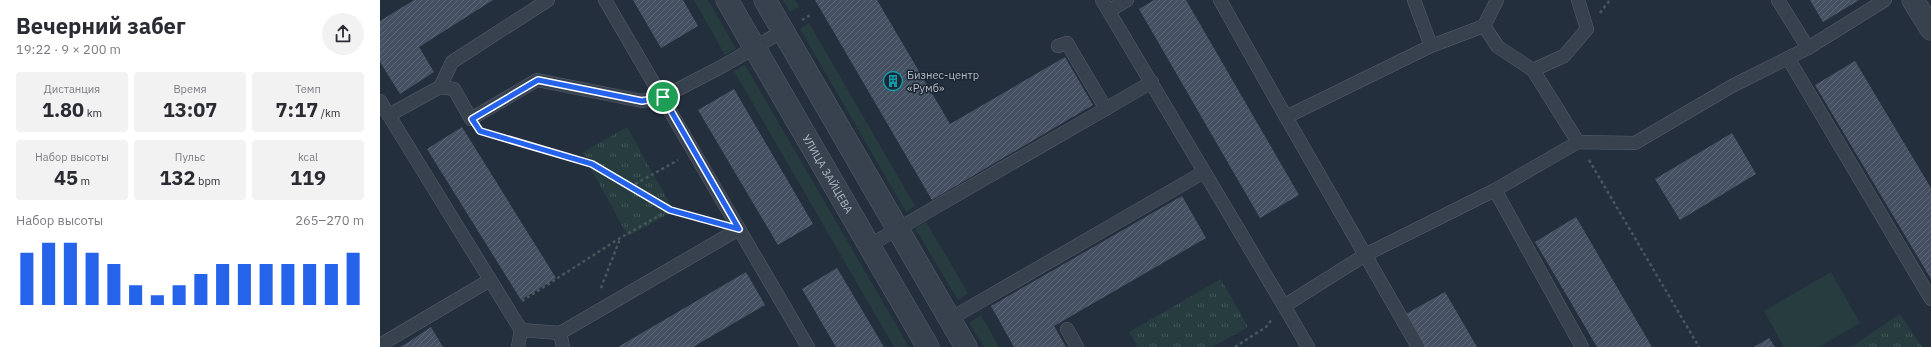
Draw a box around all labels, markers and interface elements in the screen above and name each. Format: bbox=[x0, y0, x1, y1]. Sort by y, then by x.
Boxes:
text: Вечерний забег bbox=[16, 11, 186, 40]
button: share bbox=[322, 13, 364, 55]
text: 19:22 · 9 × 200 m bbox=[16, 41, 121, 58]
place label: Бизнес-центр «Румб» bbox=[907, 68, 979, 95]
building icon: Бизнес-центр «Румб» bbox=[882, 70, 904, 92]
pin bbox=[646, 80, 680, 114]
text: Дистанция bbox=[44, 82, 100, 96]
text: Время bbox=[173, 82, 207, 96]
text: Темп bbox=[295, 82, 321, 96]
icon: arrive bbox=[652, 86, 674, 108]
text: 1.80 bbox=[42, 96, 84, 123]
text: 13:07 bbox=[163, 96, 217, 123]
text: 7:17 bbox=[276, 96, 318, 123]
text: km bbox=[84, 106, 102, 120]
text: /km bbox=[318, 106, 340, 120]
street label: УЛИЦА ЗАЙЦЕВА bbox=[799, 132, 856, 216]
text: Набор высоты bbox=[35, 150, 109, 164]
text: Пульс bbox=[175, 150, 205, 164]
text: kcal bbox=[298, 150, 318, 164]
text: 45 bbox=[54, 164, 78, 191]
text: 132 bbox=[160, 164, 196, 191]
text: 119 bbox=[290, 164, 326, 191]
text: m bbox=[78, 174, 90, 188]
text: bpm bbox=[196, 174, 220, 188]
text: Набор высоты bbox=[16, 212, 103, 229]
text: 265–270 m bbox=[295, 212, 364, 229]

